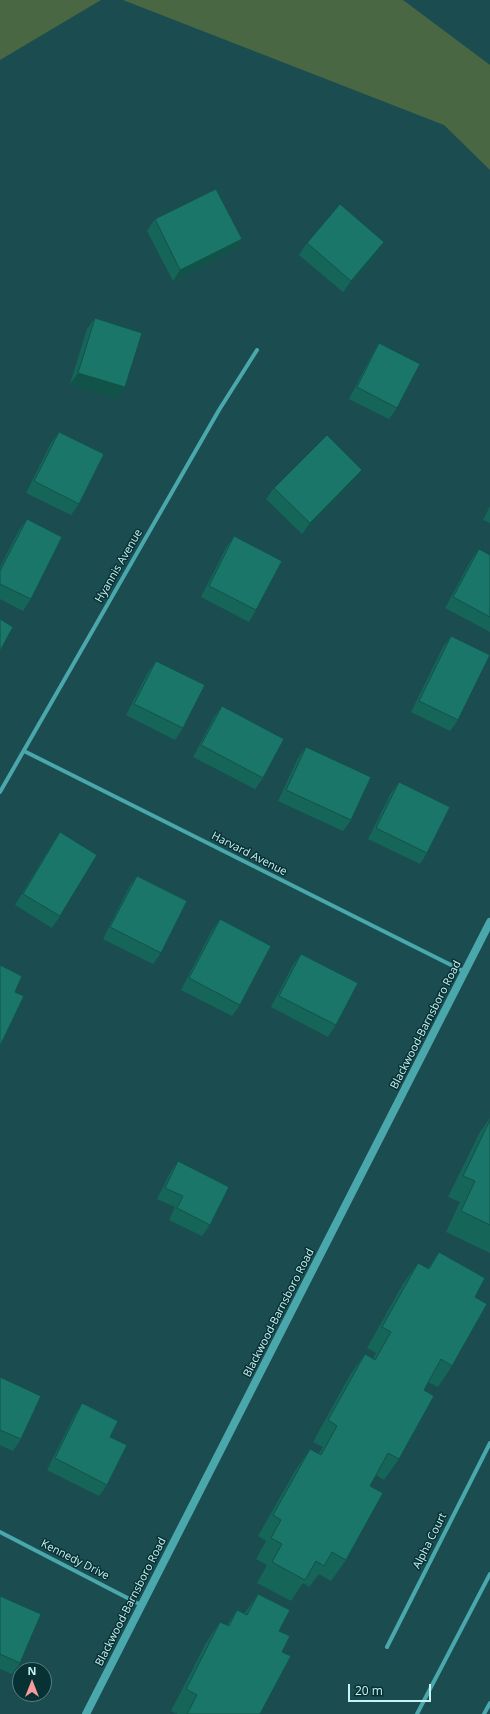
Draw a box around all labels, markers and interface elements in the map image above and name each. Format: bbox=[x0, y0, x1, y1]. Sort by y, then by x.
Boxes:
street label: Hyannis Avenue bbox=[93, 527, 145, 605]
street label: Harvard Avenue bbox=[209, 829, 289, 879]
street label: Blackwood-Barnsboro Road bbox=[388, 959, 464, 1091]
street label: Blackwood-Barnsboro Road bbox=[241, 1247, 317, 1379]
street label: Alpha Court bbox=[410, 1511, 450, 1571]
street label: Blackwood-Barnsboro Road bbox=[93, 1536, 169, 1668]
street label: Kennedy Drive bbox=[39, 1537, 111, 1583]
north arrow bbox=[12, 1662, 52, 1702]
text: N bbox=[28, 1663, 36, 1678]
scale bar bbox=[350, 1676, 433, 1702]
text: 20 m bbox=[355, 1682, 383, 1699]

